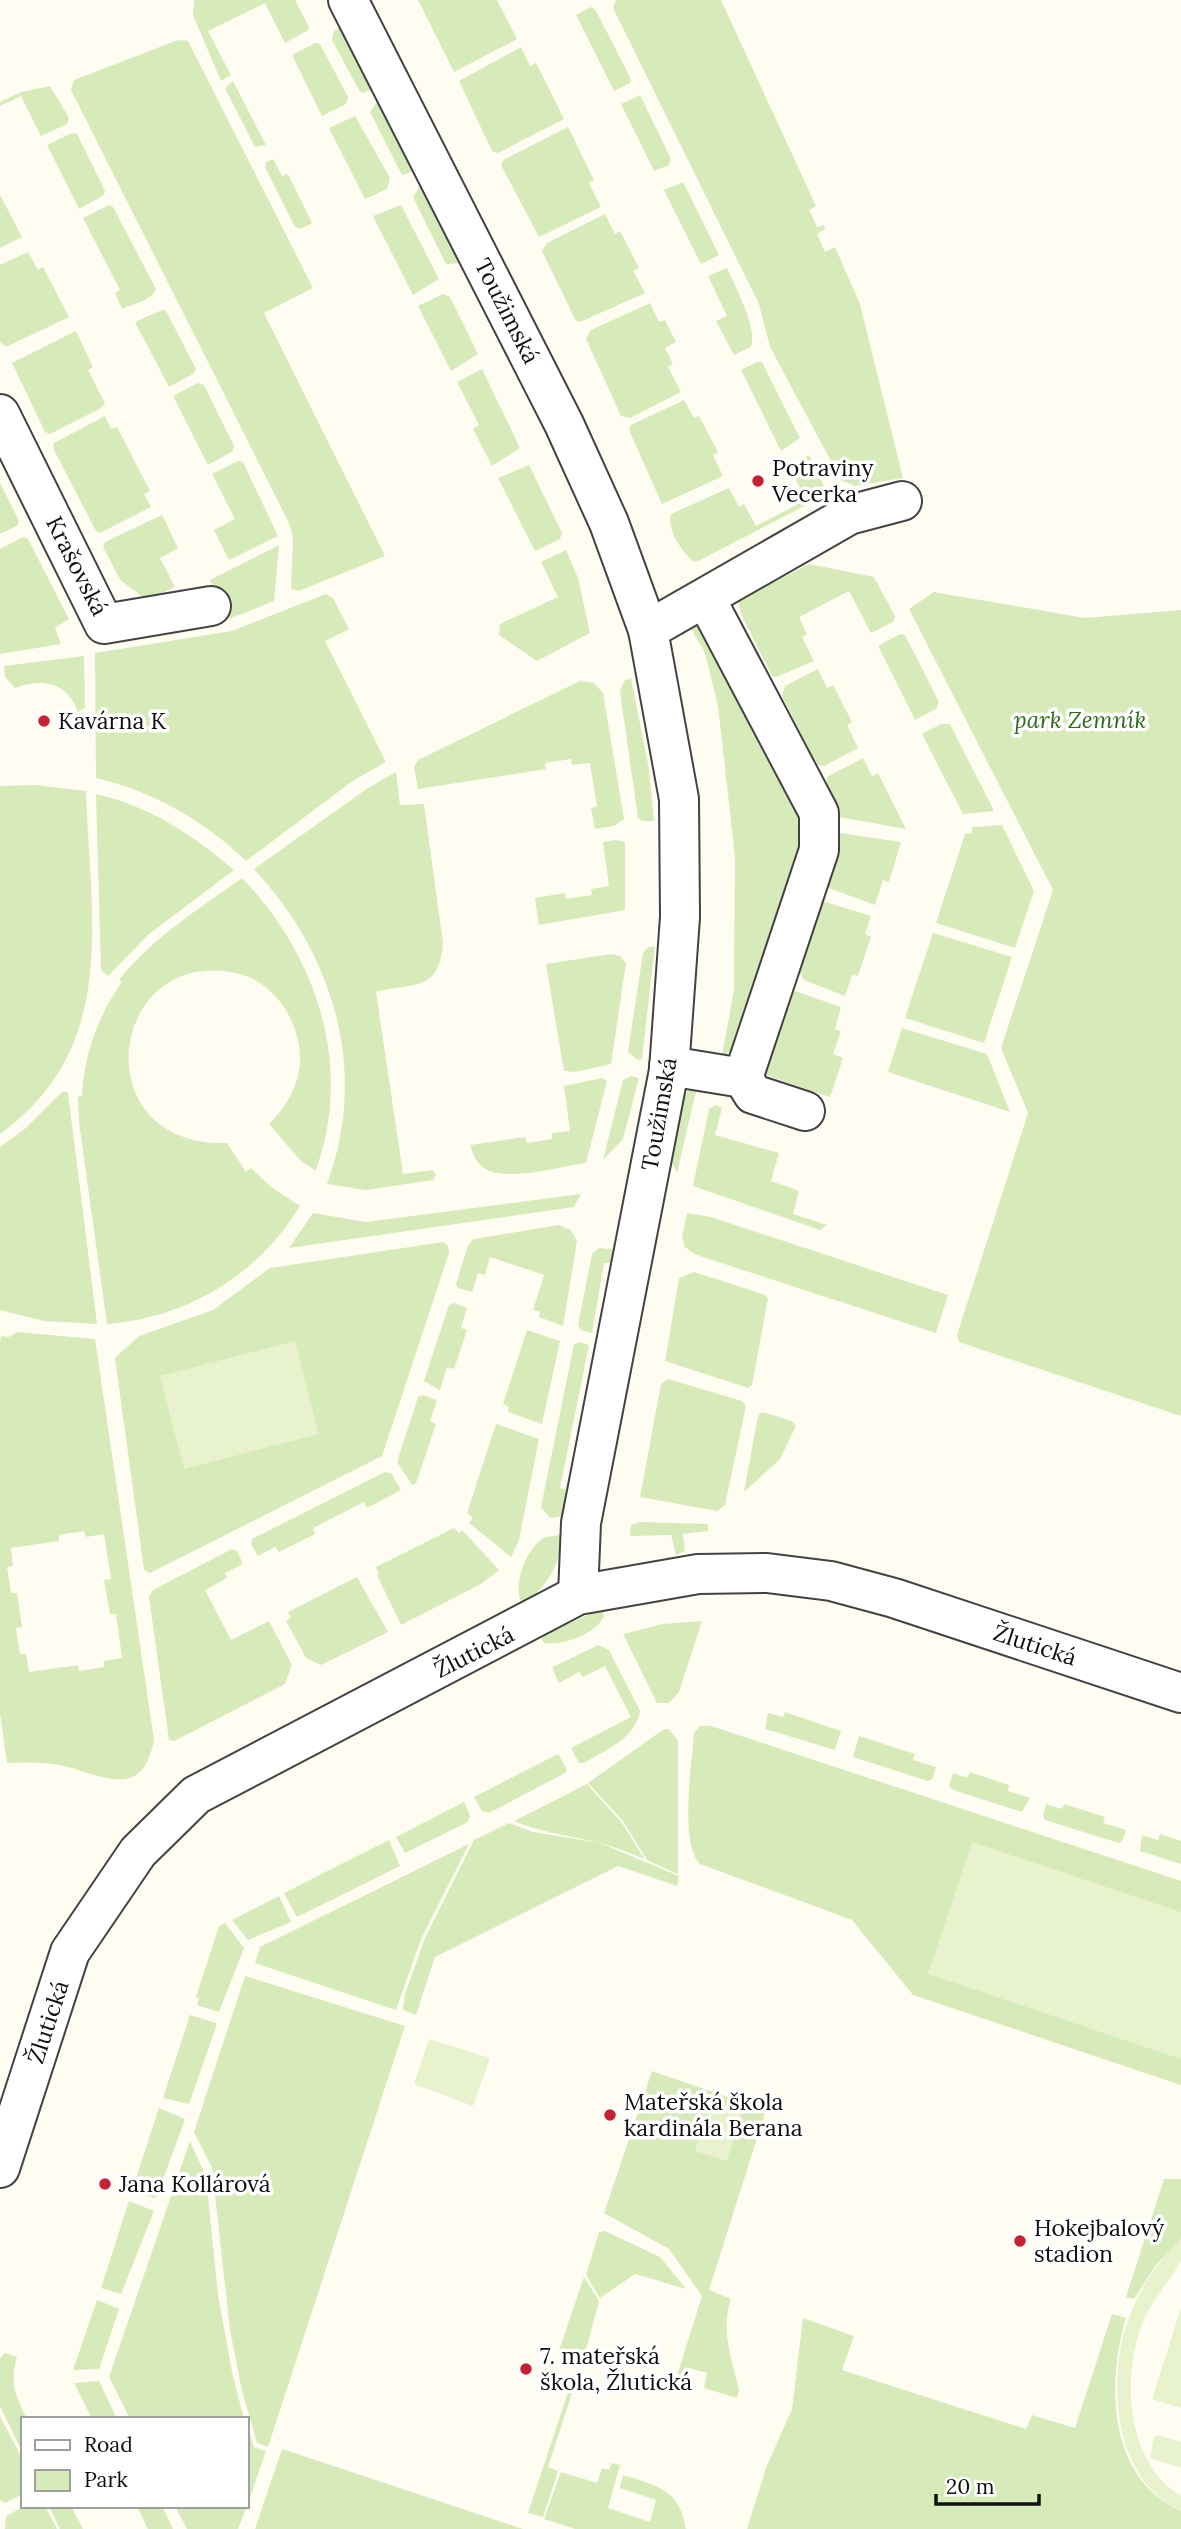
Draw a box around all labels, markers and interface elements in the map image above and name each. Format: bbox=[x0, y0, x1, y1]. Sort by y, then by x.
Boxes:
street label: Toužimská bbox=[469, 253, 546, 368]
place label: Potraviny Vecerka bbox=[771, 453, 874, 508]
marker: Potraviny Vecerka bbox=[750, 473, 766, 489]
street label: Krašovská bbox=[40, 511, 115, 621]
park label: park Zemník bbox=[1014, 705, 1146, 734]
place label: Kavárna K bbox=[58, 706, 166, 735]
marker: Kavárna K bbox=[36, 713, 52, 729]
street label: Toužimská bbox=[634, 1055, 683, 1173]
street label: Žlutická bbox=[990, 1617, 1081, 1672]
street label: Žlutická bbox=[429, 1619, 519, 1684]
street label: Žlutická bbox=[20, 1976, 75, 2067]
place label: Mateřská škola kardinála Berana bbox=[624, 2087, 803, 2142]
marker: Mateřská škola kardinála Berana bbox=[602, 2107, 618, 2123]
place label: Jana Kollárová bbox=[118, 2169, 271, 2198]
marker: Jana Kollárová bbox=[97, 2176, 113, 2192]
place label: Hokejbalový stadion bbox=[1034, 2213, 1165, 2268]
marker: Hokejbalový stadion bbox=[1012, 2233, 1028, 2249]
place label: 7. mateřská škola, Žlutická bbox=[540, 2341, 692, 2396]
marker: 7. mateřská škola, Žlutická bbox=[518, 2361, 534, 2377]
legend bbox=[21, 2417, 248, 2508]
text: Road bbox=[84, 2431, 133, 2458]
scale bar bbox=[936, 2462, 1039, 2506]
text: Park bbox=[84, 2466, 128, 2493]
text: 20 m bbox=[946, 2473, 995, 2500]

